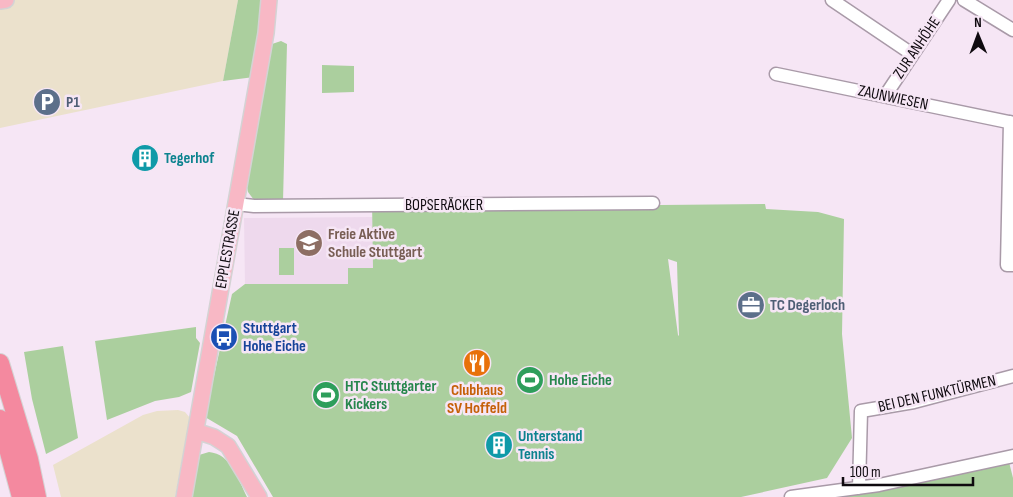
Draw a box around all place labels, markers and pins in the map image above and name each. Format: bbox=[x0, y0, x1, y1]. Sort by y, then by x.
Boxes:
parking icon: P1 bbox=[32, 87, 62, 117]
place label: P1 bbox=[66, 93, 80, 112]
building icon: Tegerhof bbox=[130, 143, 160, 173]
place label: Tegerhof bbox=[164, 149, 215, 168]
place label: Freie Aktive Schule Stuttgart bbox=[328, 225, 422, 262]
school or university icon: Freie Aktive Schule Stuttgart bbox=[294, 228, 324, 258]
office icon: TC Degerloch bbox=[736, 290, 766, 320]
place label: TC Degerloch bbox=[770, 296, 845, 315]
place label: Stuttgart Hohe Eiche bbox=[243, 319, 306, 356]
bus stop icon: Stuttgart Hohe Eiche bbox=[209, 322, 239, 352]
restaurant icon: Clubhaus SV Hoffeld bbox=[462, 348, 492, 378]
sports icon: Hohe Eiche bbox=[515, 365, 545, 395]
place label: Hohe Eiche bbox=[549, 371, 612, 390]
place label: HTC Stuttgarter Kickers bbox=[345, 377, 436, 414]
sports icon: HTC Stuttgarter Kickers bbox=[311, 380, 341, 410]
place label: Clubhaus SV Hoffeld bbox=[447, 381, 507, 418]
place label: Unterstand Tennis bbox=[518, 427, 582, 464]
building icon: Unterstand Tennis bbox=[484, 430, 514, 460]

